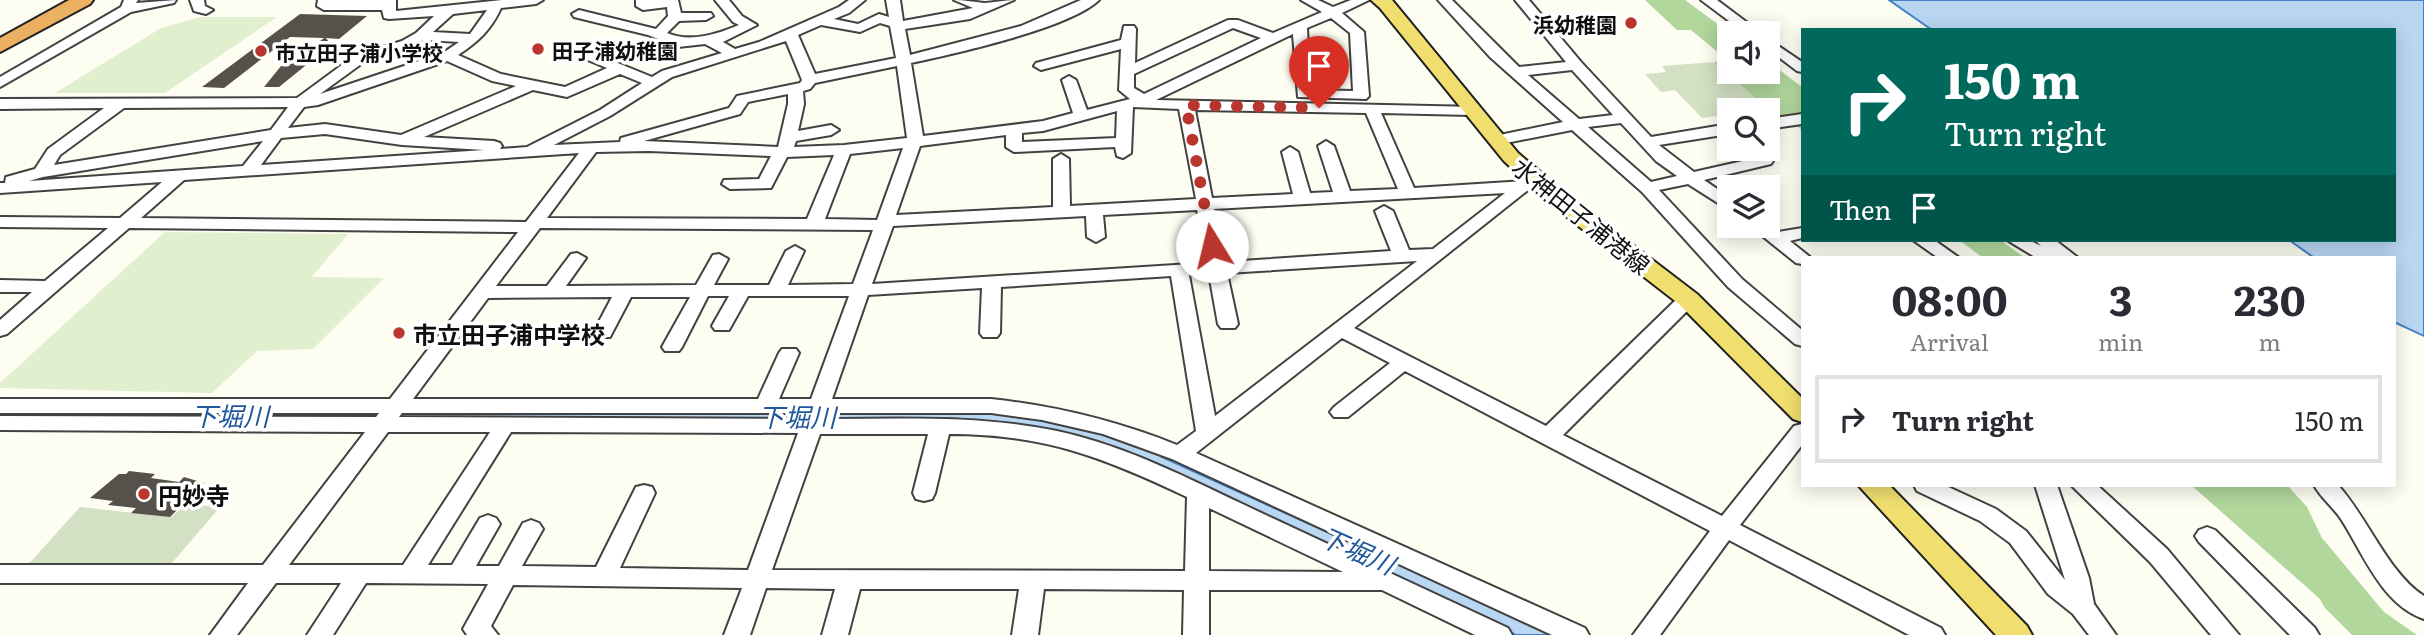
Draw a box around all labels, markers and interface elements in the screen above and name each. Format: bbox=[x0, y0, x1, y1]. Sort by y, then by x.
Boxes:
place label: 浜幼稚園 bbox=[1533, 8, 1617, 39]
marker: 浜幼稚園 bbox=[1623, 15, 1639, 31]
map controls bbox=[1717, 21, 1780, 238]
button: sound bbox=[1717, 21, 1780, 84]
place label: 田子浦幼稚園 bbox=[552, 34, 678, 65]
place label: 市立田子浦小学校 bbox=[275, 36, 443, 67]
pin bbox=[1289, 36, 1349, 108]
marker: 田子浦幼稚園 bbox=[530, 41, 546, 57]
text: 150 m bbox=[1944, 41, 2080, 114]
marker: 市立田子浦小学校 bbox=[253, 43, 269, 59]
icon: arrive bbox=[1300, 47, 1338, 85]
icon: right bbox=[1829, 56, 1920, 147]
button: search bbox=[1717, 98, 1780, 161]
text: Turn right bbox=[1944, 108, 2106, 156]
street label: 水神田子浦港線 bbox=[1506, 149, 1658, 281]
button: layers bbox=[1717, 175, 1780, 238]
text: Then bbox=[1829, 189, 1891, 228]
icon: arrive bbox=[1905, 189, 1943, 227]
position arrow bbox=[1175, 209, 1249, 283]
text: 08:00 bbox=[1891, 267, 2008, 329]
text: 3 bbox=[2109, 267, 2132, 329]
text: 230 bbox=[2234, 267, 2306, 329]
place label: 市立田子浦中学校 bbox=[413, 316, 605, 351]
text: Arrival bbox=[1910, 324, 1989, 358]
text: min bbox=[2098, 324, 2143, 358]
text: m bbox=[2258, 324, 2281, 358]
marker: 市立田子浦中学校 bbox=[391, 325, 407, 341]
water label: 下堀川 bbox=[191, 395, 272, 434]
water label: 下堀川 bbox=[758, 396, 839, 435]
icon: right bbox=[1833, 400, 1871, 438]
text: Turn right bbox=[1892, 400, 2034, 439]
text: 150 m bbox=[2295, 400, 2364, 439]
place label: 円妙寺 bbox=[158, 477, 230, 512]
marker: 円妙寺 bbox=[136, 486, 152, 502]
water label: 下堀川 bbox=[1314, 515, 1404, 584]

